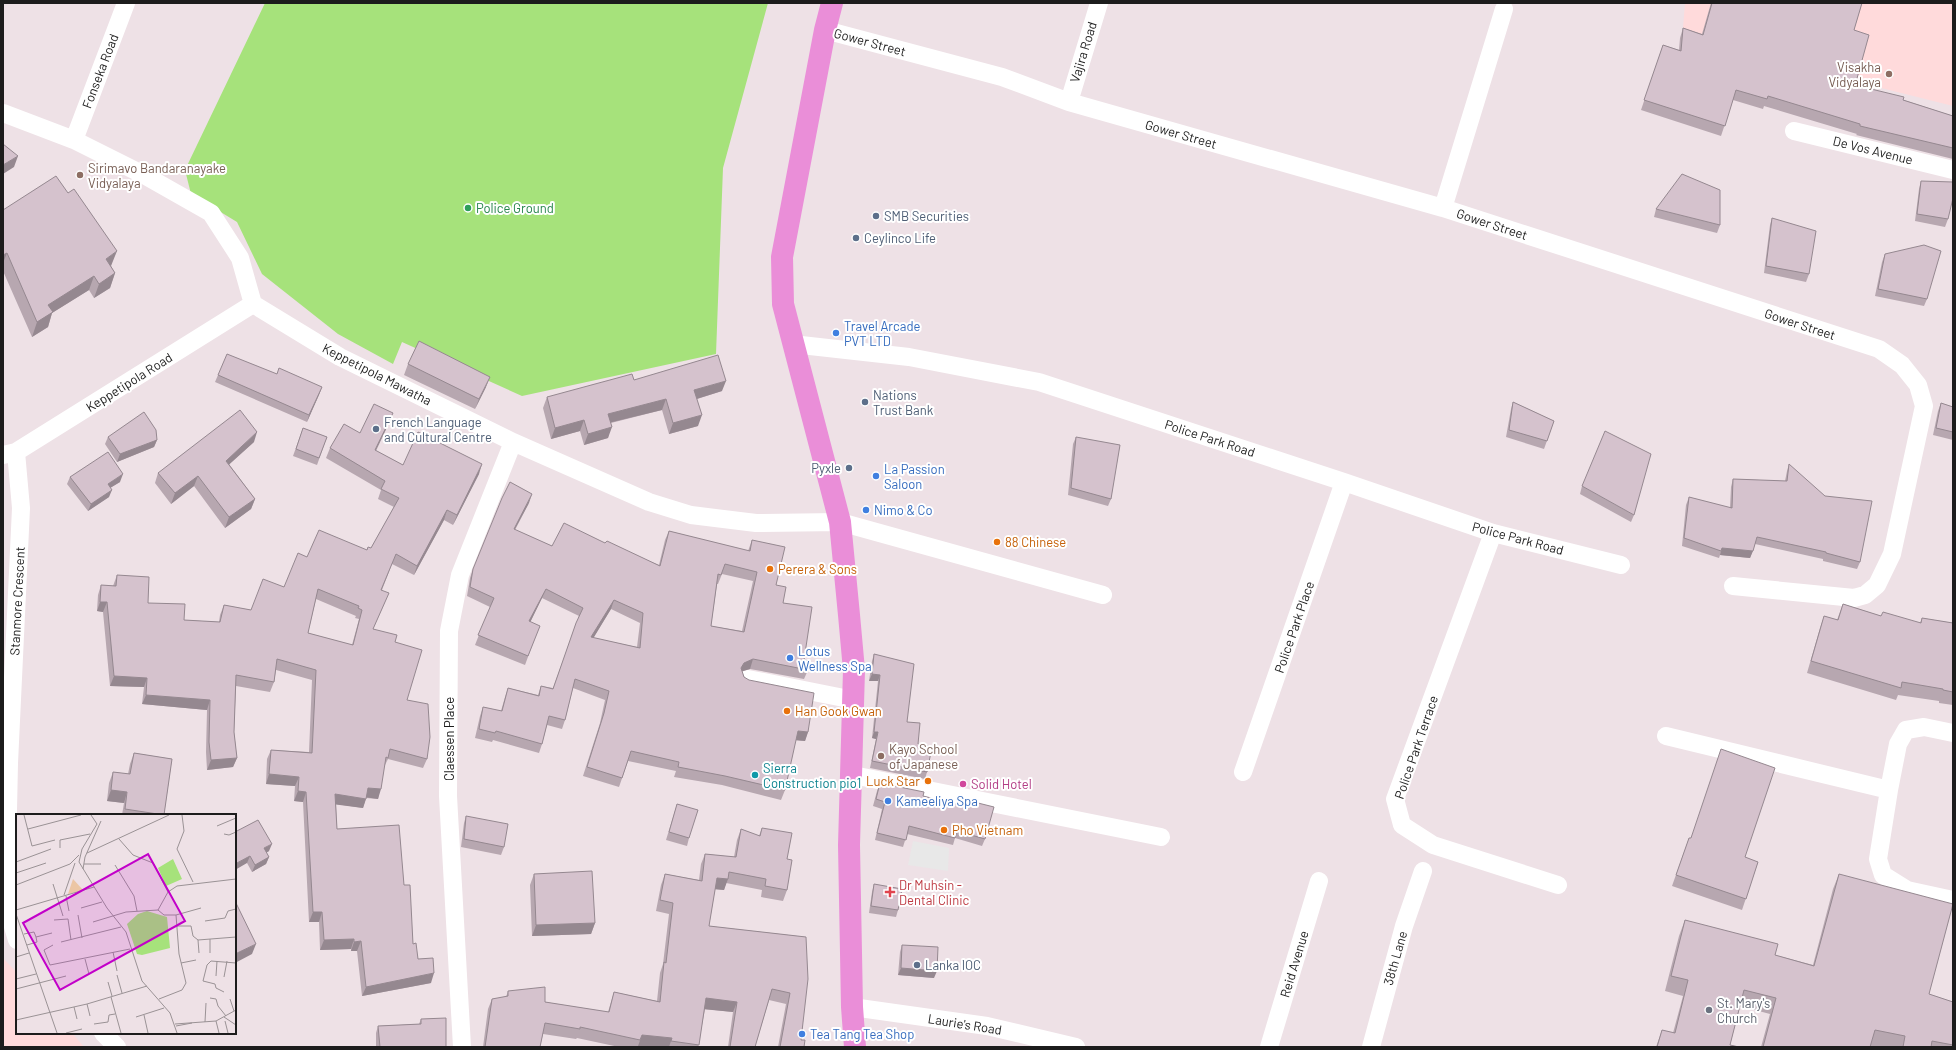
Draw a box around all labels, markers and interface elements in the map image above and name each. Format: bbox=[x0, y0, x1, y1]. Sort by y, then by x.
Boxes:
street label: Vajira Road bbox=[1066, 20, 1100, 84]
street label: Gower Street bbox=[832, 25, 908, 59]
street label: Fonseka Road bbox=[78, 31, 122, 111]
place label: Visakha Vidyalaya bbox=[1828, 59, 1881, 90]
marker: Visakha Vidyalaya bbox=[1884, 69, 1894, 79]
street label: Gower Street bbox=[1143, 116, 1219, 152]
street label: De Vos Avenue bbox=[1831, 132, 1915, 168]
place label: Sirimavo Bandaranayake Vidyalaya bbox=[88, 160, 226, 191]
marker: Sirimavo Bandaranayake Vidyalaya bbox=[75, 170, 85, 180]
place label: Police Ground bbox=[476, 200, 554, 216]
marker: Police Ground bbox=[463, 203, 473, 213]
street label: Gower Street bbox=[1454, 205, 1530, 243]
place label: SMB Securities bbox=[884, 208, 969, 224]
marker: SMB Securities bbox=[871, 211, 881, 221]
place label: Ceylinco Life bbox=[864, 230, 936, 246]
marker: Ceylinco Life bbox=[851, 233, 861, 243]
street label: Gower Street bbox=[1762, 305, 1838, 343]
place label: Travel Arcade PVT LTD bbox=[844, 318, 921, 349]
marker: Travel Arcade PVT LTD bbox=[831, 328, 841, 338]
street label: Keppetipola Mawatha bbox=[320, 340, 434, 408]
street label: Keppetipola Road bbox=[83, 349, 175, 415]
place label: Nations Trust Bank bbox=[873, 387, 934, 418]
marker: Nations Trust Bank bbox=[860, 397, 870, 407]
place label: French Language and Cultural Centre bbox=[384, 414, 492, 445]
street label: Police Park Road bbox=[1163, 416, 1257, 460]
marker: French Language and Cultural Centre bbox=[371, 424, 381, 434]
place label: Pyxle bbox=[811, 460, 841, 476]
place label: La Passion Saloon bbox=[884, 461, 945, 492]
marker: Pyxle bbox=[844, 463, 854, 473]
marker: La Passion Saloon bbox=[871, 471, 881, 481]
place label: Nimo & Co bbox=[874, 502, 933, 518]
marker: Nimo & Co bbox=[861, 505, 871, 515]
street label: Police Park Road bbox=[1471, 518, 1565, 558]
place label: 88 Chinese bbox=[1005, 534, 1066, 550]
marker: 88 Chinese bbox=[992, 537, 1002, 547]
street label: Stanmore Crescent bbox=[6, 546, 28, 656]
place label: Perera & Sons bbox=[778, 561, 857, 577]
marker: Perera & Sons bbox=[765, 564, 775, 574]
street label: Police Park Place bbox=[1271, 579, 1317, 675]
place label: Lotus Wellness Spa bbox=[798, 643, 872, 674]
marker: Lotus Wellness Spa bbox=[785, 653, 795, 663]
street label: Police Park Terrace bbox=[1391, 693, 1441, 801]
street label: Claessen Place bbox=[441, 697, 457, 781]
place label: Han Gook Gwan bbox=[795, 703, 882, 719]
marker: Han Gook Gwan bbox=[782, 706, 792, 716]
place label: Kayo School of Japanese bbox=[889, 741, 958, 772]
marker: Kayo School of Japanese bbox=[876, 751, 886, 761]
place label: Sierra Construction pio1 bbox=[763, 760, 861, 791]
marker: Sierra Construction pio1 bbox=[750, 770, 760, 780]
place label: Luck Star bbox=[866, 773, 920, 789]
marker: Luck Star bbox=[923, 776, 933, 786]
place label: Solid Hotel bbox=[971, 776, 1032, 792]
marker: Solid Hotel bbox=[958, 779, 968, 789]
place label: Kameeliya Spa bbox=[896, 793, 978, 809]
marker: Kameeliya Spa bbox=[883, 796, 893, 806]
inset map bbox=[16, 814, 236, 1034]
place label: Pho Vietnam bbox=[952, 822, 1023, 838]
marker: Pho Vietnam bbox=[939, 825, 949, 835]
place label: Dr Muhsin - Dental Clinic bbox=[899, 877, 969, 908]
marker: Dr Muhsin - Dental Clinic bbox=[884, 886, 896, 898]
street label: Reid Avenue bbox=[1276, 929, 1312, 999]
street label: 38th Lane bbox=[1380, 929, 1410, 987]
place label: Lanka IOC bbox=[925, 957, 981, 973]
marker: Lanka IOC bbox=[912, 960, 922, 970]
place label: St. Mary's Church bbox=[1717, 995, 1770, 1026]
marker: St. Mary's Church bbox=[1704, 1005, 1714, 1015]
street label: Laurie's Road bbox=[927, 1010, 1003, 1038]
place label: Tea Tang Tea Shop bbox=[810, 1026, 914, 1042]
marker: Tea Tang Tea Shop bbox=[797, 1029, 807, 1039]

